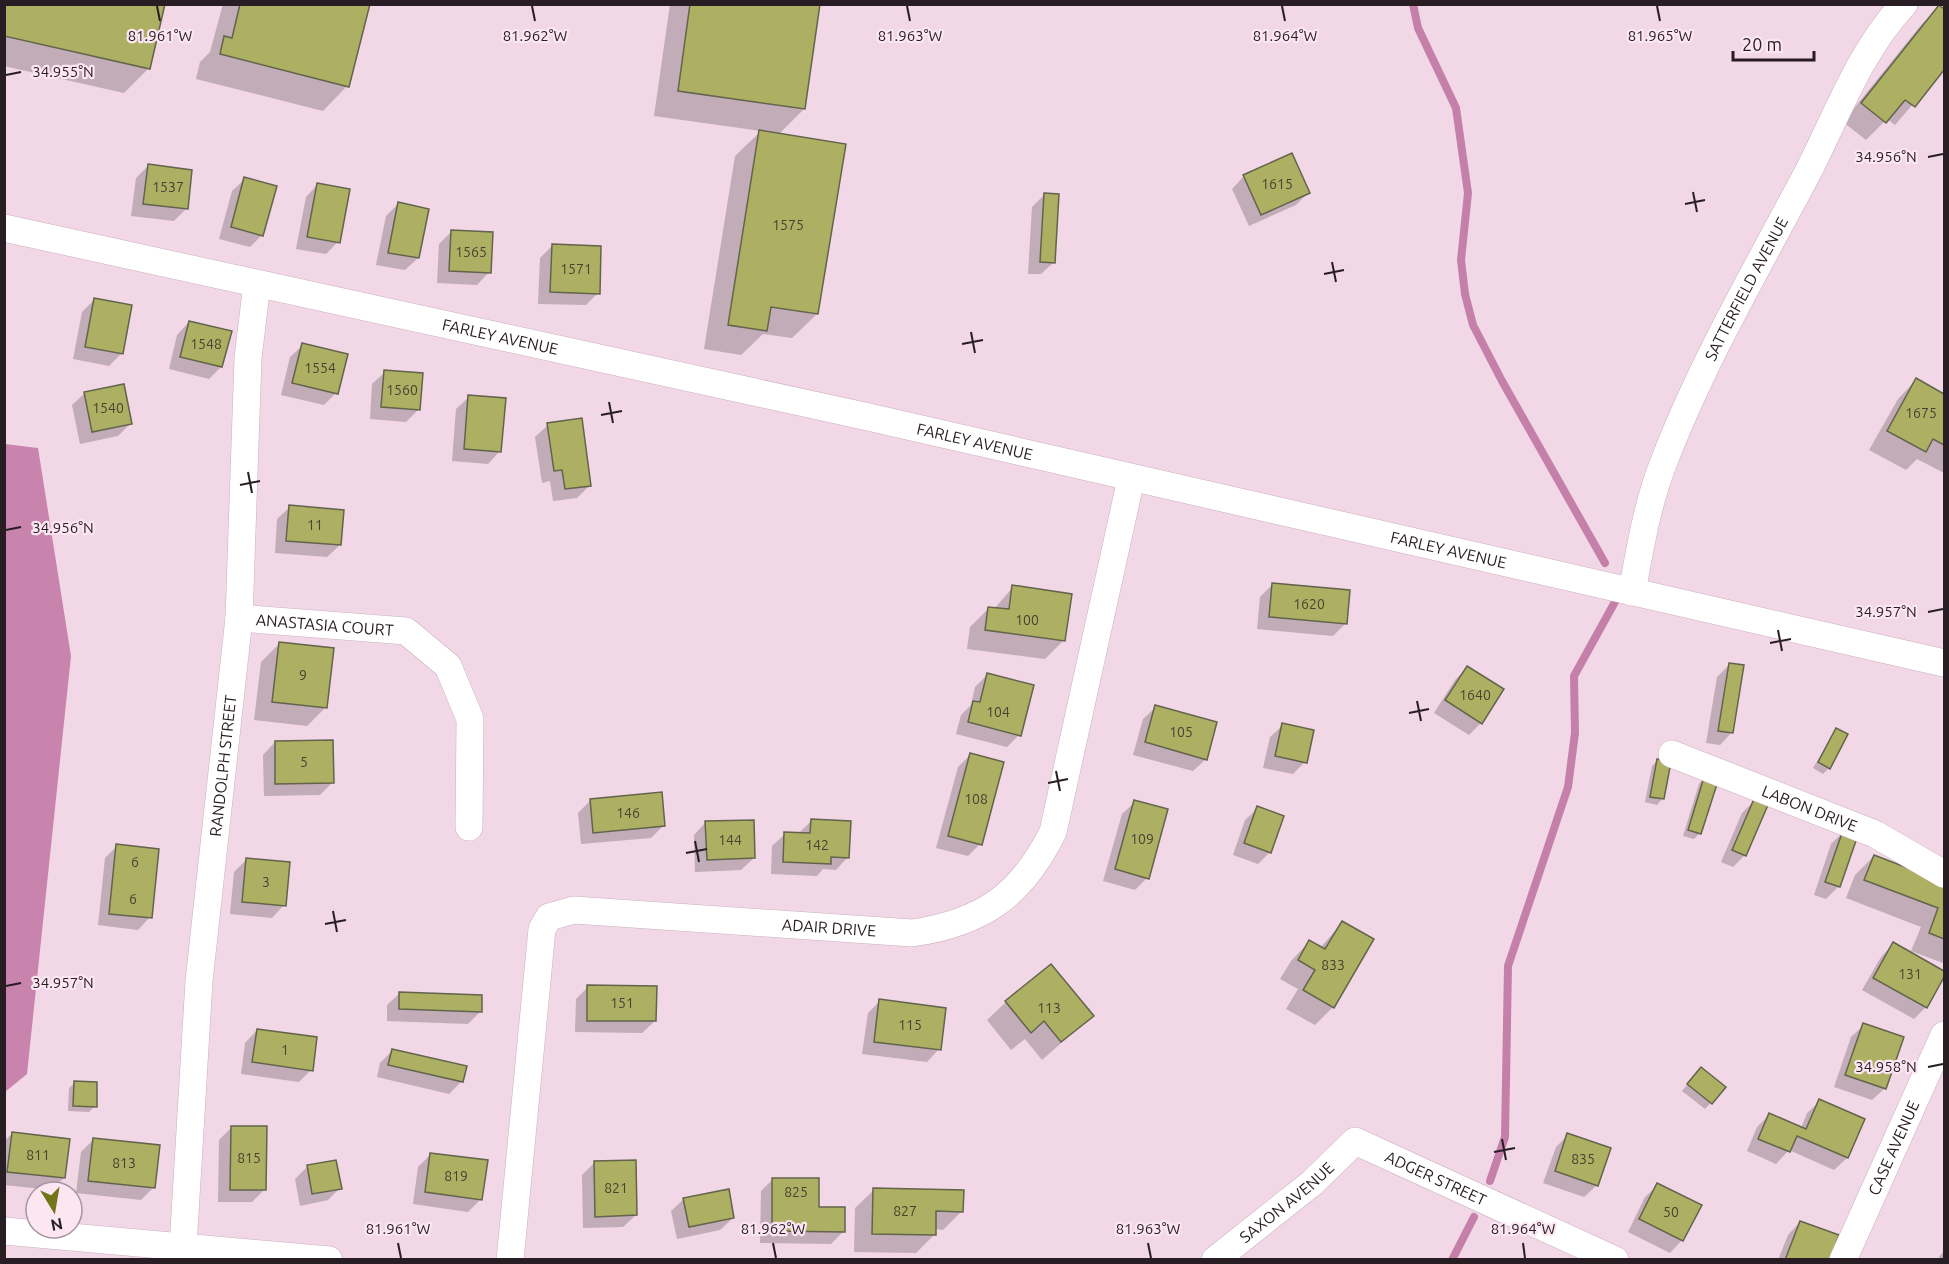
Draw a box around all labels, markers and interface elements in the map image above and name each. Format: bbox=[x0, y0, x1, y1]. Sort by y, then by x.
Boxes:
scale bar bbox=[1733, 24, 1814, 62]
text: 81.961°W bbox=[128, 27, 192, 44]
text: 81.962°W bbox=[503, 27, 567, 44]
text: 81.963°W bbox=[878, 27, 942, 44]
text: 81.964°W bbox=[1253, 27, 1317, 44]
text: 81.965°W bbox=[1628, 27, 1692, 44]
text: 20 m bbox=[1742, 34, 1782, 54]
text: 34.955°N bbox=[32, 63, 94, 80]
text: 34.956°N bbox=[1855, 148, 1917, 165]
house number: 1615 bbox=[1261, 176, 1293, 192]
house number: 1537 bbox=[152, 179, 184, 195]
street label: SATTERFIELD AVENUE bbox=[1701, 214, 1791, 364]
house number: 1575 bbox=[772, 217, 804, 233]
house number: 1565 bbox=[455, 244, 487, 260]
house number: 1571 bbox=[560, 261, 592, 277]
street label: FARLEY AVENUE bbox=[441, 315, 560, 358]
house number: 1548 bbox=[190, 336, 222, 352]
house number: 1554 bbox=[304, 360, 336, 376]
house number: 1560 bbox=[386, 382, 418, 398]
house number: 1540 bbox=[92, 400, 124, 416]
house number: 1675 bbox=[1905, 405, 1937, 421]
street label: FARLEY AVENUE bbox=[915, 419, 1035, 463]
house number: 11 bbox=[307, 517, 323, 533]
text: 34.956°N bbox=[32, 519, 94, 536]
street label: FARLEY AVENUE bbox=[1389, 528, 1508, 572]
house number: 1620 bbox=[1293, 596, 1325, 612]
text: 34.957°N bbox=[1855, 603, 1917, 620]
street label: ANASTASIA COURT bbox=[255, 610, 394, 639]
house number: 100 bbox=[1015, 612, 1039, 628]
house number: 9 bbox=[299, 667, 307, 683]
house number: 1640 bbox=[1459, 687, 1491, 703]
street label: RANDOLPH STREET bbox=[206, 694, 239, 838]
house number: 104 bbox=[986, 704, 1010, 720]
house number: 105 bbox=[1169, 724, 1193, 740]
house number: 5 bbox=[300, 754, 308, 770]
street label: LABON DRIVE bbox=[1759, 781, 1860, 835]
house number: 108 bbox=[964, 791, 988, 807]
house number: 146 bbox=[616, 805, 640, 821]
house number: 109 bbox=[1130, 831, 1154, 847]
house number: 144 bbox=[718, 832, 742, 848]
house number: 142 bbox=[805, 837, 829, 853]
house number: 6 bbox=[131, 854, 139, 870]
house number: 3 bbox=[262, 874, 270, 890]
house number: 6 bbox=[129, 891, 137, 907]
street label: ADAIR DRIVE bbox=[781, 915, 877, 940]
house number: 833 bbox=[1321, 957, 1345, 973]
house number: 131 bbox=[1898, 966, 1922, 982]
text: 34.957°N bbox=[32, 974, 94, 991]
house number: 151 bbox=[610, 995, 634, 1011]
house number: 113 bbox=[1037, 1000, 1061, 1016]
house number: 115 bbox=[898, 1017, 922, 1033]
house number: 1 bbox=[281, 1042, 289, 1058]
text: 34.958°N bbox=[1855, 1058, 1917, 1075]
street label: CASE AVENUE bbox=[1864, 1098, 1922, 1198]
house number: 811 bbox=[26, 1147, 50, 1163]
street label: ADGER STREET bbox=[1383, 1147, 1489, 1209]
house number: 815 bbox=[237, 1150, 261, 1166]
house number: 835 bbox=[1571, 1151, 1595, 1167]
house number: 813 bbox=[112, 1155, 136, 1171]
street label: SAXON AVENUE bbox=[1236, 1158, 1337, 1246]
house number: 819 bbox=[444, 1168, 468, 1184]
north arrow bbox=[24, 1180, 84, 1240]
house number: 821 bbox=[604, 1180, 628, 1196]
house number: 825 bbox=[784, 1184, 808, 1200]
house number: 827 bbox=[893, 1203, 917, 1219]
house number: 50 bbox=[1663, 1204, 1679, 1220]
text: N bbox=[49, 1215, 64, 1235]
text: 81.961°W bbox=[366, 1220, 430, 1237]
text: 81.962°W bbox=[741, 1220, 805, 1237]
text: 81.963°W bbox=[1116, 1220, 1180, 1237]
text: 81.964°W bbox=[1491, 1220, 1555, 1237]

